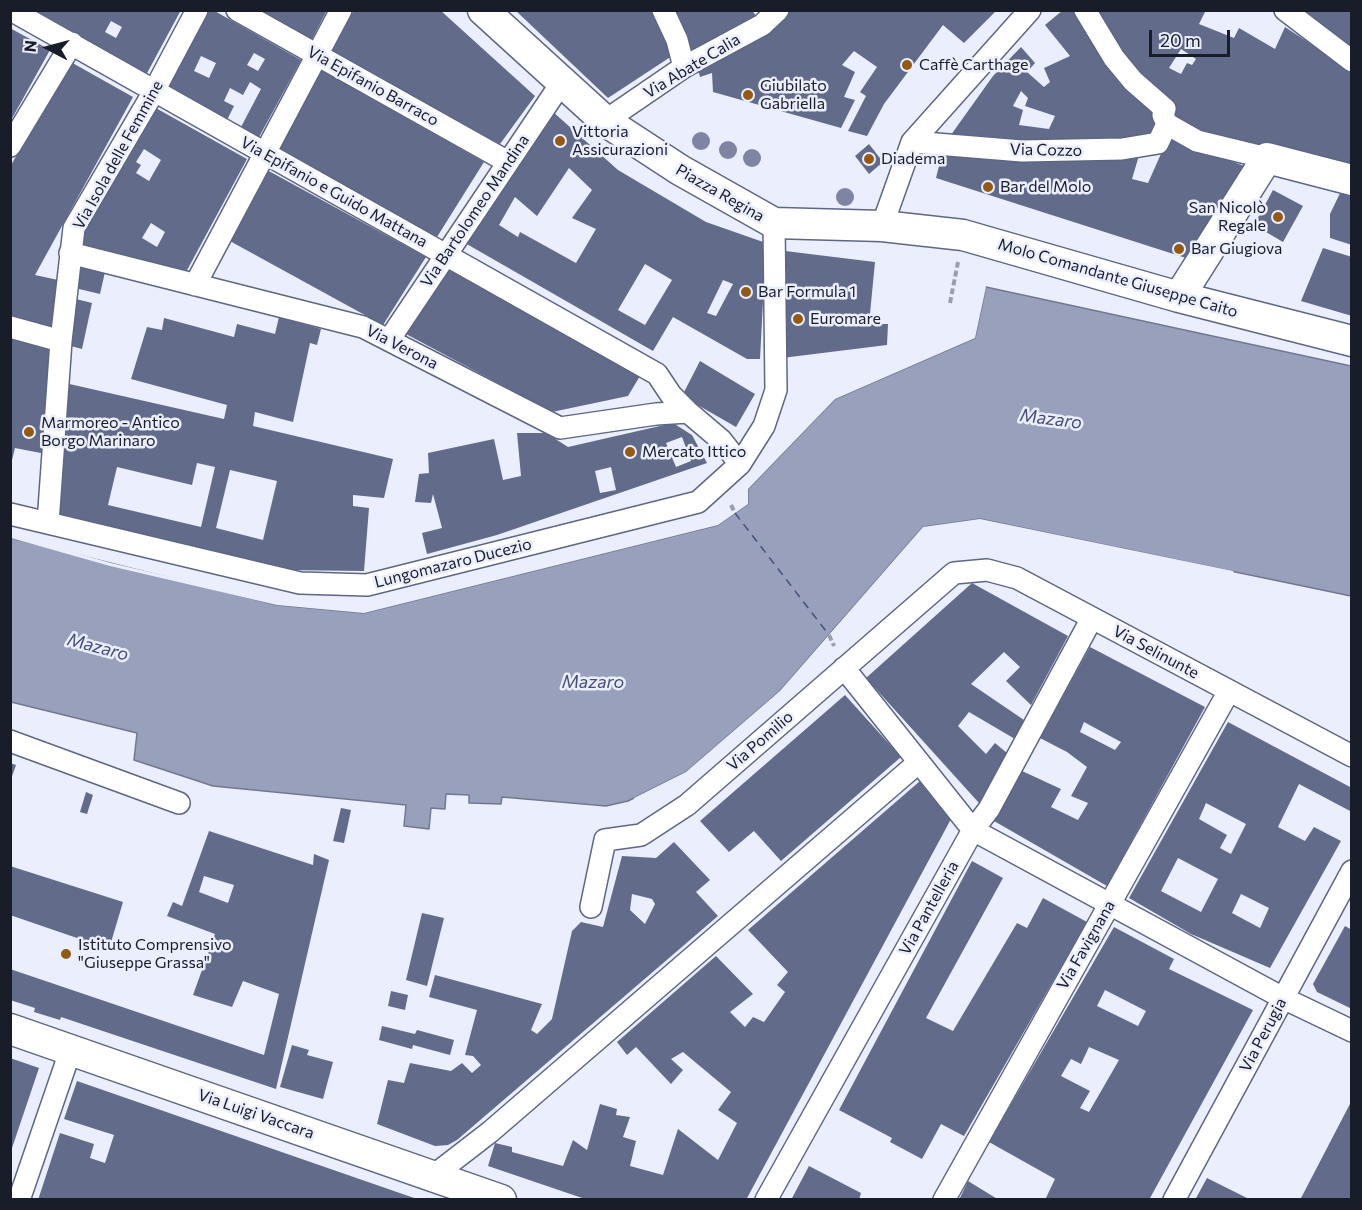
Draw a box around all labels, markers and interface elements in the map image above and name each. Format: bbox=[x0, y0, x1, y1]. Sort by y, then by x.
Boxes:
north arrow bbox=[18, 18, 78, 78]
scale bar bbox=[1152, 18, 1233, 56]
text: 20 m bbox=[1160, 29, 1201, 51]
street label: Via Abate Calia bbox=[640, 30, 744, 102]
text: N bbox=[20, 39, 40, 53]
street label: Via Epifanio Barraco bbox=[304, 42, 442, 130]
place label: Caffè Carthage bbox=[919, 55, 1028, 75]
marker: Caffè Carthage bbox=[900, 58, 914, 72]
place label: Giubilato Gabriella bbox=[760, 76, 827, 114]
street label: Via Isola delle Femmine bbox=[69, 77, 167, 233]
marker: Giubilato Gabriella bbox=[741, 88, 755, 102]
place label: Vittoria Assicurazioni bbox=[572, 122, 668, 160]
street label: Via Bartolomeo Mandina bbox=[417, 131, 533, 291]
street label: Via Epifanio e Guido Mattana bbox=[237, 133, 431, 251]
marker: Vittoria Assicurazioni bbox=[553, 134, 567, 148]
street label: Via Cozzo bbox=[1010, 140, 1082, 160]
place label: Diadema bbox=[881, 149, 945, 169]
marker: Diadema bbox=[862, 152, 876, 166]
street label: Piazza Regina bbox=[672, 160, 768, 226]
place label: Bar del Molo bbox=[1000, 177, 1091, 197]
marker: Bar del Molo bbox=[981, 180, 995, 194]
place label: San Nicolò Regale bbox=[1189, 198, 1266, 236]
marker: San Nicolò Regale bbox=[1271, 210, 1285, 224]
street label: Molo Comandante Giuseppe Caito bbox=[996, 235, 1240, 321]
place label: Bar Giugiova bbox=[1191, 239, 1282, 259]
marker: Bar Giugiova bbox=[1172, 242, 1186, 256]
place label: Bar Formula 1 bbox=[758, 282, 856, 302]
marker: Bar Formula 1 bbox=[739, 285, 753, 299]
place label: Euromare bbox=[810, 309, 881, 329]
marker: Euromare bbox=[791, 312, 805, 326]
street label: Via Verona bbox=[363, 321, 441, 373]
water label: Mazaro bbox=[1019, 404, 1083, 434]
place label: Marmoreo - Antico Borgo Marinaro bbox=[41, 413, 180, 451]
marker: Marmoreo - Antico Borgo Marinaro bbox=[22, 425, 36, 439]
place label: Mercato Ittico bbox=[642, 442, 746, 462]
marker: Mercato Ittico bbox=[623, 445, 637, 459]
street label: Lungomazaro Ducezio bbox=[372, 534, 534, 592]
street label: Via Selinunte bbox=[1110, 621, 1202, 683]
water label: Mazaro bbox=[65, 628, 131, 666]
water label: Mazaro bbox=[562, 671, 624, 693]
street label: Via Pomilio bbox=[723, 707, 797, 775]
street label: Via Pantelleria bbox=[895, 858, 963, 958]
street label: Via Favignana bbox=[1053, 897, 1119, 993]
place label: Istituto Comprensivo "Giuseppe Grassa" bbox=[78, 935, 231, 973]
marker: Istituto Comprensivo "Giuseppe Grassa" bbox=[59, 947, 73, 961]
street label: Via Perugia bbox=[1235, 995, 1291, 1075]
street label: Via Luigi Vaccara bbox=[195, 1085, 317, 1143]

